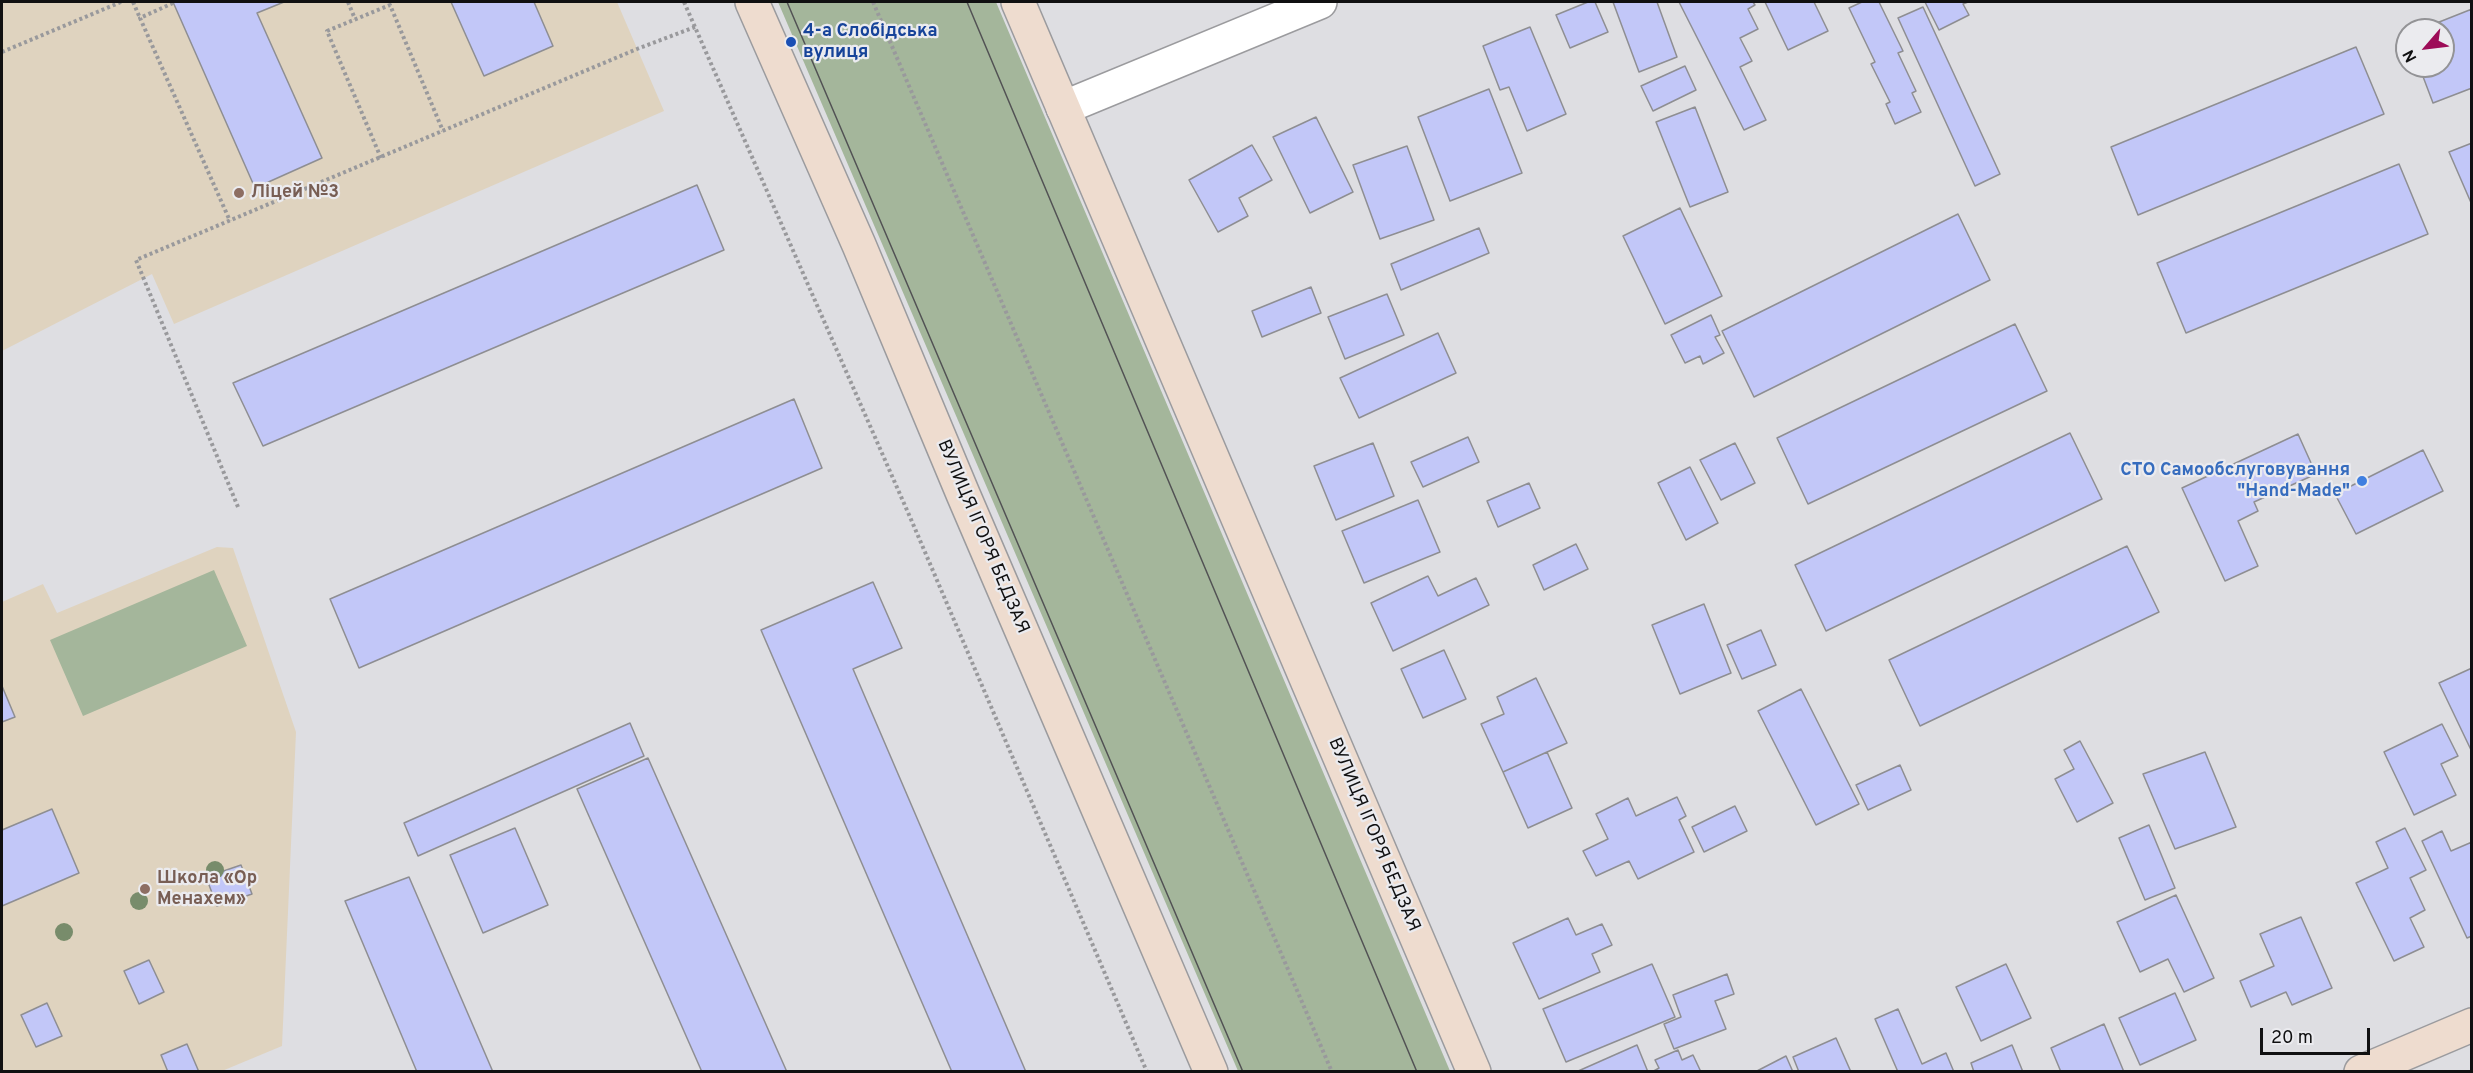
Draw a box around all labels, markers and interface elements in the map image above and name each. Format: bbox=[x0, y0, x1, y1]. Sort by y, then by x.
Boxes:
north arrow bbox=[2395, 18, 2455, 78]
place label: 4-а Слобідська вулиця bbox=[803, 21, 938, 63]
marker: 4-а Слобідська вулиця bbox=[784, 35, 798, 49]
text: N bbox=[2399, 46, 2422, 65]
place label: Ліцей №3 bbox=[251, 182, 339, 204]
marker: Ліцей №3 bbox=[232, 186, 246, 200]
street label: ВУЛИЦЯ ІГОРЯ БЕДЗАЯ bbox=[931, 437, 1033, 637]
place label: СТО Самообслуговування "Hand-Made" bbox=[2120, 460, 2350, 502]
marker: СТО Самообслуговування "Hand-Made" bbox=[2355, 474, 2369, 488]
street label: ВУЛИЦЯ ІГОРЯ БЕДЗАЯ bbox=[1322, 735, 1424, 935]
place label: Школа «Ор Менахем» bbox=[157, 868, 257, 910]
marker: Школа «Ор Менахем» bbox=[138, 882, 152, 896]
scale bar bbox=[2263, 1016, 2372, 1054]
text: 20 m bbox=[2271, 1027, 2313, 1050]

